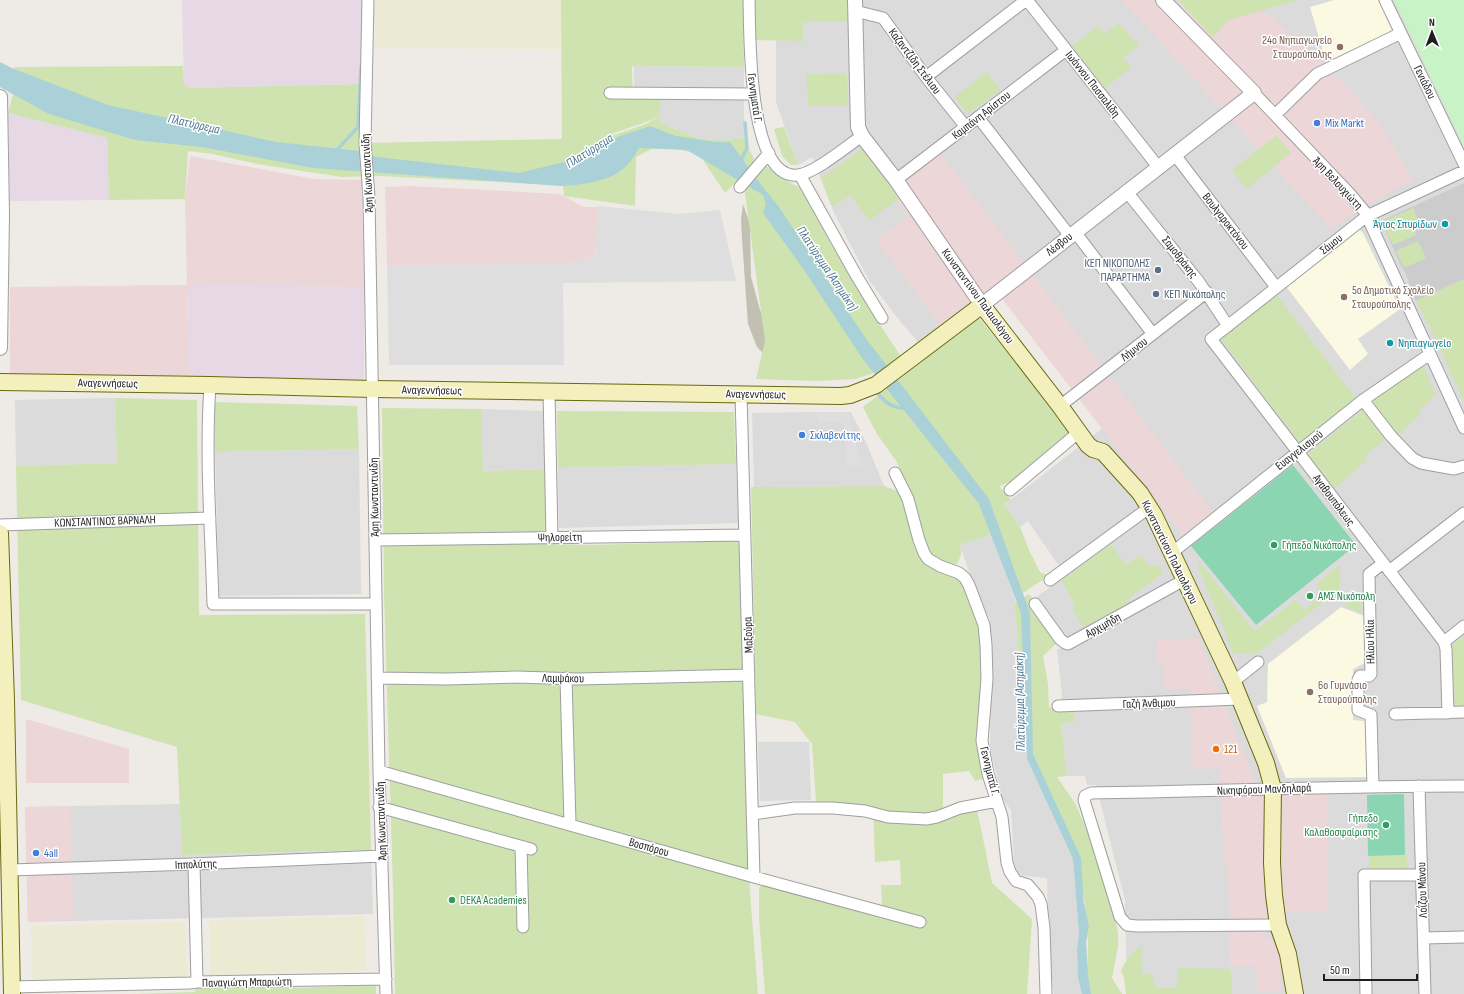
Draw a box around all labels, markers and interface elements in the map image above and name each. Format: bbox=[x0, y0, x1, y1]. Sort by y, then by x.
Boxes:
north arrow bbox=[1412, 12, 1452, 52]
text: N bbox=[1429, 16, 1435, 29]
street label: Καζαντζίδη Στέλιου bbox=[885, 25, 944, 97]
place label: 24ο Νηπιαγωγείο Σταυρούπολης bbox=[1262, 33, 1332, 62]
marker: 24ο Νηπιαγωγείο Σταυρούπολης bbox=[1335, 42, 1345, 52]
street label: Ιωάννου Πασσαλίδη bbox=[1062, 48, 1123, 121]
street label: Γενιάδου bbox=[1410, 63, 1439, 102]
street label: Γεννηματά Γ. bbox=[744, 72, 765, 124]
street label: Καμπάνη Αρίστου bbox=[949, 88, 1014, 143]
water label: Πλατύρρεμα bbox=[166, 110, 222, 138]
place label: Mix Markt bbox=[1325, 116, 1365, 131]
marker: Mix Markt bbox=[1312, 118, 1322, 128]
water label: Πλατύρρεμα bbox=[563, 130, 617, 172]
street label: Άρη Κωνσταντινίδη bbox=[358, 133, 377, 213]
street label: Άρη Βελουχιώτη bbox=[1309, 154, 1366, 213]
street label: Βουλγαροκτόνου bbox=[1199, 190, 1252, 253]
place label: Άγιος Σπυρίδων bbox=[1373, 217, 1437, 232]
marker: Άγιος Σπυρίδων bbox=[1440, 219, 1450, 229]
water label: Πλατύρεμμα (Ασημάκη) bbox=[793, 223, 862, 314]
street label: Λέσβου bbox=[1042, 229, 1076, 260]
street label: Σάμου bbox=[1317, 231, 1346, 258]
street label: Σαμοθράκης bbox=[1158, 233, 1201, 282]
street label: Κωνσταντίνου Παλαιολόγου bbox=[938, 246, 1017, 347]
place label: ΚΕΠ ΝΙΚΟΠΟΛΗΣ ΠΑΡΑΡΤΗΜΑ bbox=[1084, 256, 1151, 285]
marker: ΚΕΠ ΝΙΚΟΠΟΛΗΣ ΠΑΡΑΡΤΗΜΑ bbox=[1153, 265, 1163, 275]
place label: 5ο Δημοτικό Σχολείο Σταυρούπολης bbox=[1352, 283, 1434, 312]
place label: ΚΕΠ Νικόπολης bbox=[1164, 287, 1226, 302]
marker: ΚΕΠ Νικόπολης bbox=[1151, 289, 1161, 299]
marker: 5ο Δημοτικό Σχολείο Σταυρούπολης bbox=[1339, 292, 1349, 302]
street label: Λήμνου bbox=[1117, 334, 1151, 365]
place label: Νηπιαγωγείο bbox=[1398, 336, 1451, 351]
marker: Νηπιαγωγείο bbox=[1385, 338, 1395, 348]
street label: Αναγεννήσεως bbox=[77, 375, 138, 392]
street label: Αναγεννήσεως bbox=[401, 382, 462, 399]
street label: Αναγεννήσεως bbox=[725, 386, 786, 403]
street label: Ευαγγελισμού bbox=[1272, 427, 1326, 474]
place label: Σκλαβενίτης bbox=[810, 428, 861, 443]
marker: Σκλαβενίτης bbox=[797, 430, 807, 440]
street label: Άρη Κωνσταντινίδη bbox=[366, 457, 383, 537]
street label: Αγαθουπόλεως bbox=[1309, 471, 1358, 529]
street label: Κωνσταντίνου Παλαιολόγου bbox=[1138, 498, 1201, 607]
street label: ΚΩΝΣΤΑΝΤΙΝΟΣ ΒΑΡΝΑΛΗ bbox=[54, 512, 156, 531]
street label: Ψηλορείτη bbox=[538, 530, 582, 545]
place label: Γήπεδο Νικόπολης bbox=[1282, 538, 1357, 553]
marker: Γήπεδο Νικόπολης bbox=[1269, 540, 1279, 550]
place label: ΑΜΣ Νικόπολη bbox=[1317, 589, 1375, 604]
marker: ΑΜΣ Νικόπολη bbox=[1305, 591, 1315, 601]
street label: Αρχιμήδη bbox=[1082, 610, 1124, 642]
street label: Μαξούρα bbox=[740, 617, 757, 653]
street label: Ηλίου Ηλία bbox=[1363, 620, 1378, 664]
water label: Πλατύρεμμα (Ασημάκη) bbox=[1011, 652, 1029, 752]
street label: Λαμψάκου bbox=[541, 671, 584, 686]
place label: 6ο Γυμνάσιο Σταυρούπολης bbox=[1318, 678, 1377, 707]
marker: 6ο Γυμνάσιο Σταυρούπολης bbox=[1305, 687, 1315, 697]
street label: Γαζή Άνθιμου bbox=[1122, 695, 1176, 712]
place label: 121 bbox=[1224, 742, 1238, 757]
marker: 121 bbox=[1211, 744, 1221, 754]
street label: Γεννηματά Γ. bbox=[976, 745, 1003, 797]
street label: Νικηφόρου Μανδηλαρά bbox=[1217, 780, 1311, 799]
street label: Άρη Κωνσταντινίδη bbox=[373, 781, 390, 861]
place label: Γήπεδο Καλαθοσφαίρισης bbox=[1304, 811, 1378, 840]
marker: Γήπεδο Καλαθοσφαίρισης bbox=[1381, 820, 1391, 830]
street label: Βοσπόρου bbox=[627, 835, 671, 860]
place label: 4all bbox=[44, 846, 58, 861]
marker: 4all bbox=[31, 848, 41, 858]
street label: Ιππολύτης bbox=[175, 856, 218, 873]
street label: Λοΐζου Μάνου bbox=[1414, 862, 1431, 919]
place label: DEKA Academies bbox=[460, 893, 527, 908]
marker: DEKA Academies bbox=[447, 895, 457, 905]
scale bar bbox=[1324, 956, 1417, 982]
text: 50 m bbox=[1330, 963, 1350, 978]
street label: Παναγιώτη Μπαριώτη bbox=[202, 974, 292, 991]

